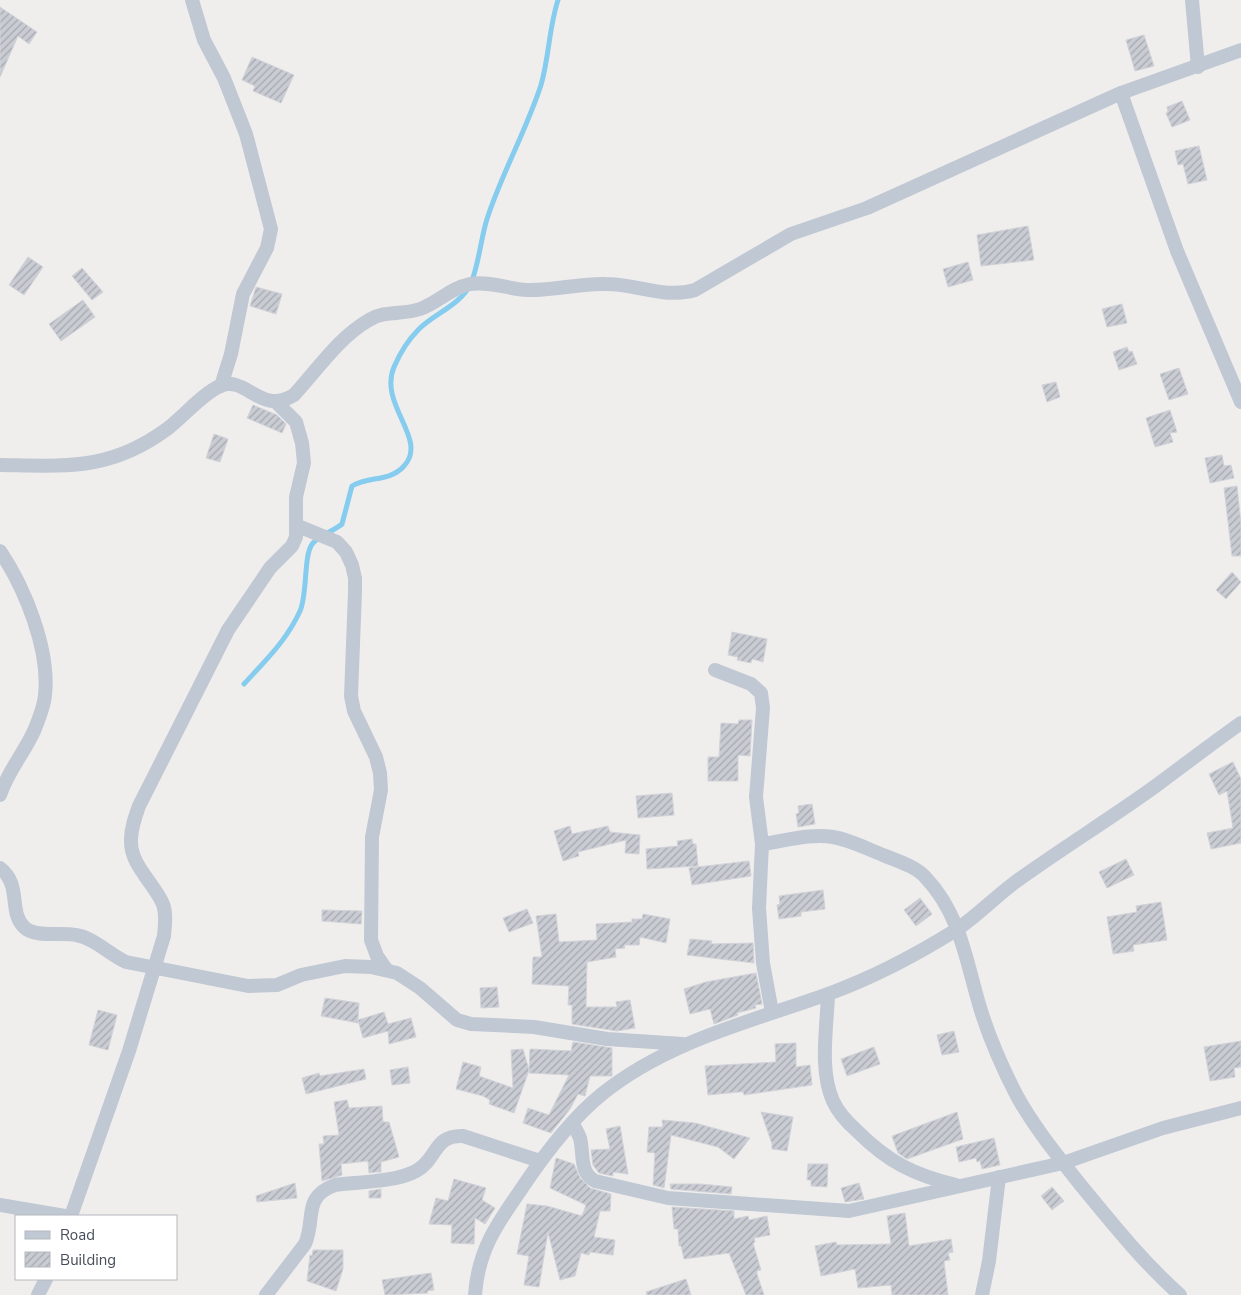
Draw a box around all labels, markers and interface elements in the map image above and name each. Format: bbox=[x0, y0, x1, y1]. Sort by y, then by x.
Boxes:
legend bbox=[15, 1215, 178, 1280]
text: Road bbox=[60, 1225, 95, 1245]
text: Building bbox=[60, 1250, 116, 1270]

